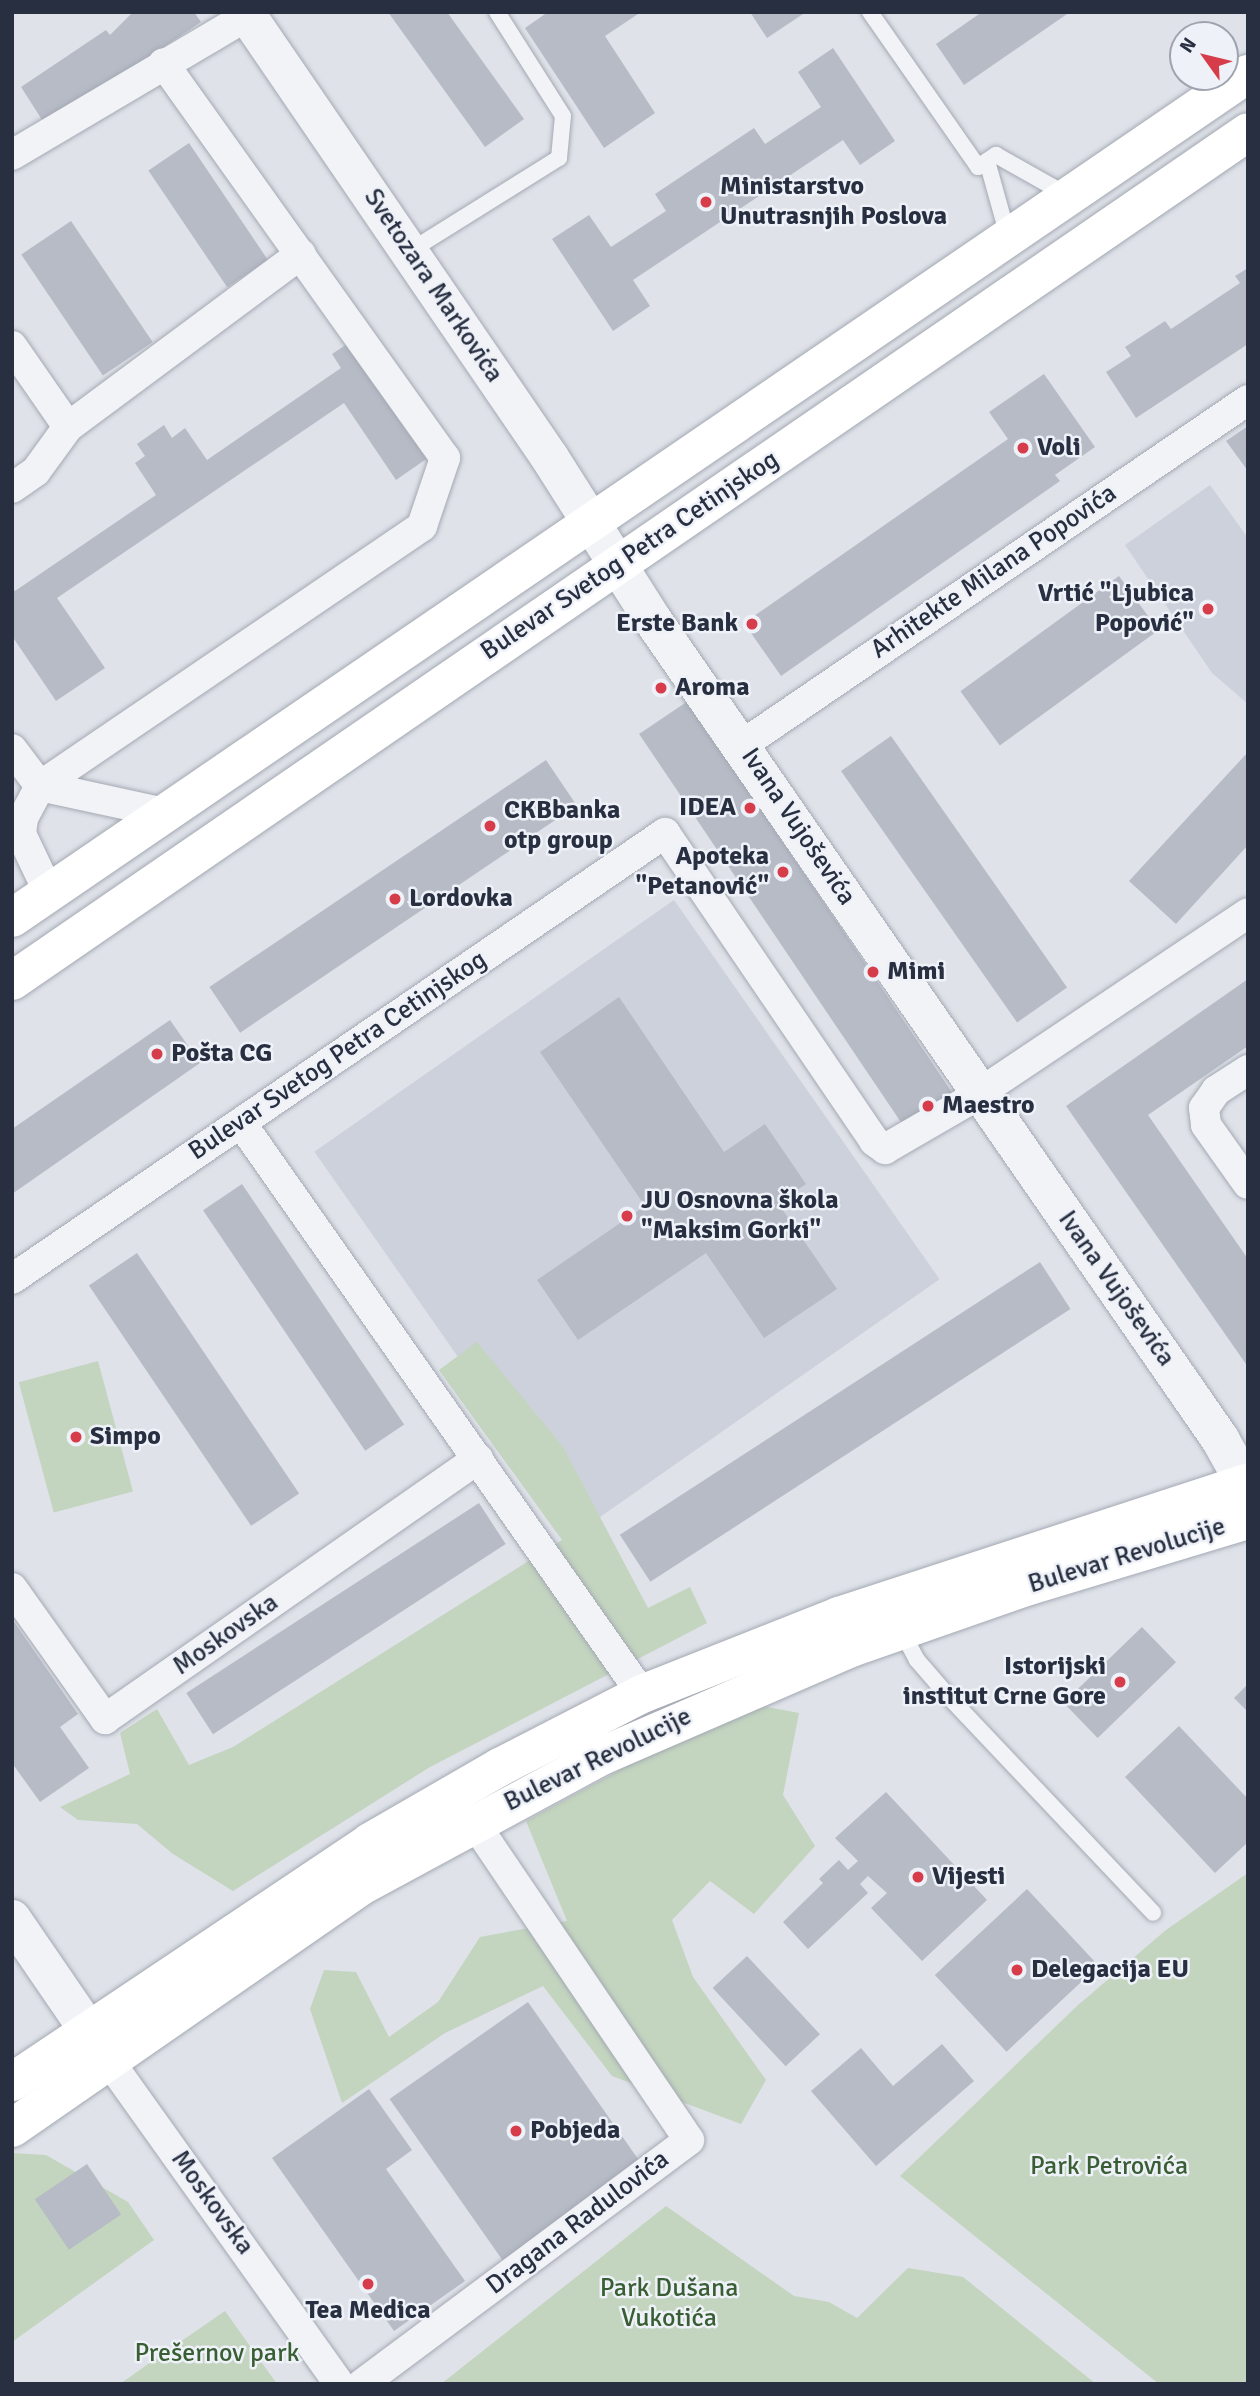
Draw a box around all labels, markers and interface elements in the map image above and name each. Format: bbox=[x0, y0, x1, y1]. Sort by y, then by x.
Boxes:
north arrow bbox=[1169, 21, 1239, 91]
text: N bbox=[1175, 33, 1202, 58]
place label: Ministarstvo Unutrasnjih Poslova bbox=[720, 171, 947, 232]
street label: Svetozara Markovića bbox=[357, 183, 509, 389]
marker: Ministarstvo Unutrasnjih Poslova bbox=[698, 194, 714, 210]
place label: Voli bbox=[1037, 432, 1081, 464]
marker: Voli bbox=[1015, 440, 1031, 456]
street label: Bulevar Svetog Petra Cetinjskog bbox=[475, 445, 785, 667]
street label: Arhitekte Milana Popovića bbox=[865, 478, 1123, 666]
place label: Vrtić "Ljubica Popović" bbox=[1038, 578, 1194, 640]
marker: Vrtić "Ljubica Popović" bbox=[1200, 601, 1216, 617]
place label: Erste Bank bbox=[616, 608, 738, 640]
marker: Erste Bank bbox=[744, 616, 760, 632]
place label: Aroma bbox=[675, 672, 749, 704]
marker: Aroma bbox=[653, 680, 669, 696]
street label: Ivana Vujoševića bbox=[734, 743, 862, 911]
place label: IDEA bbox=[679, 792, 736, 824]
place label: CKBbanka otp group bbox=[504, 795, 620, 856]
marker: IDEA bbox=[742, 800, 758, 816]
marker: CKBbanka otp group bbox=[482, 818, 498, 834]
place label: Apoteka "Petanović" bbox=[635, 841, 769, 903]
marker: Apoteka "Petanović" bbox=[775, 864, 791, 880]
place label: Lordovka bbox=[409, 883, 513, 915]
marker: Lordovka bbox=[387, 891, 403, 907]
street label: Bulevar Svetog Petra Cetinjskog bbox=[183, 945, 493, 1167]
place label: Mimi bbox=[887, 956, 945, 988]
marker: Mimi bbox=[865, 964, 881, 980]
place label: Pošta CG bbox=[171, 1038, 272, 1070]
marker: Pošta CG bbox=[149, 1046, 165, 1062]
place label: Maestro bbox=[942, 1090, 1035, 1122]
marker: Maestro bbox=[920, 1098, 936, 1114]
place label: JU Osnovna škola "Maksim Gorki" bbox=[641, 1185, 839, 1246]
street label: Ivana Vujoševića bbox=[1051, 1205, 1181, 1373]
marker: JU Osnovna škola "Maksim Gorki" bbox=[619, 1208, 635, 1224]
place label: Simpo bbox=[90, 1421, 161, 1453]
marker: Simpo bbox=[68, 1429, 84, 1445]
street label: Bulevar Revolucije bbox=[1025, 1511, 1229, 1601]
street label: Moskovska bbox=[167, 1587, 285, 1683]
place label: Istorijski institut Crne Gore bbox=[903, 1651, 1106, 1712]
marker: Istorijski institut Crne Gore bbox=[1112, 1674, 1128, 1690]
street label: Bulevar Revolucije bbox=[499, 1701, 697, 1819]
place label: Vijesti bbox=[932, 1861, 1005, 1893]
marker: Vijesti bbox=[910, 1869, 926, 1885]
place label: Delegacija EU bbox=[1031, 1954, 1189, 1986]
marker: Delegacija EU bbox=[1009, 1962, 1025, 1978]
place label: Pobjeda bbox=[530, 2115, 620, 2147]
marker: Pobjeda bbox=[508, 2123, 524, 2139]
street label: Dragana Radulovića bbox=[481, 2144, 675, 2302]
street label: Moskovska bbox=[164, 2145, 260, 2261]
park label: Park Petrovića bbox=[1030, 2151, 1188, 2183]
park label: Park Dušana Vukotića bbox=[600, 2273, 738, 2334]
marker: Tea Medica bbox=[360, 2276, 376, 2292]
place label: Tea Medica bbox=[306, 2295, 430, 2327]
park label: Prešernov park bbox=[135, 2338, 299, 2370]

